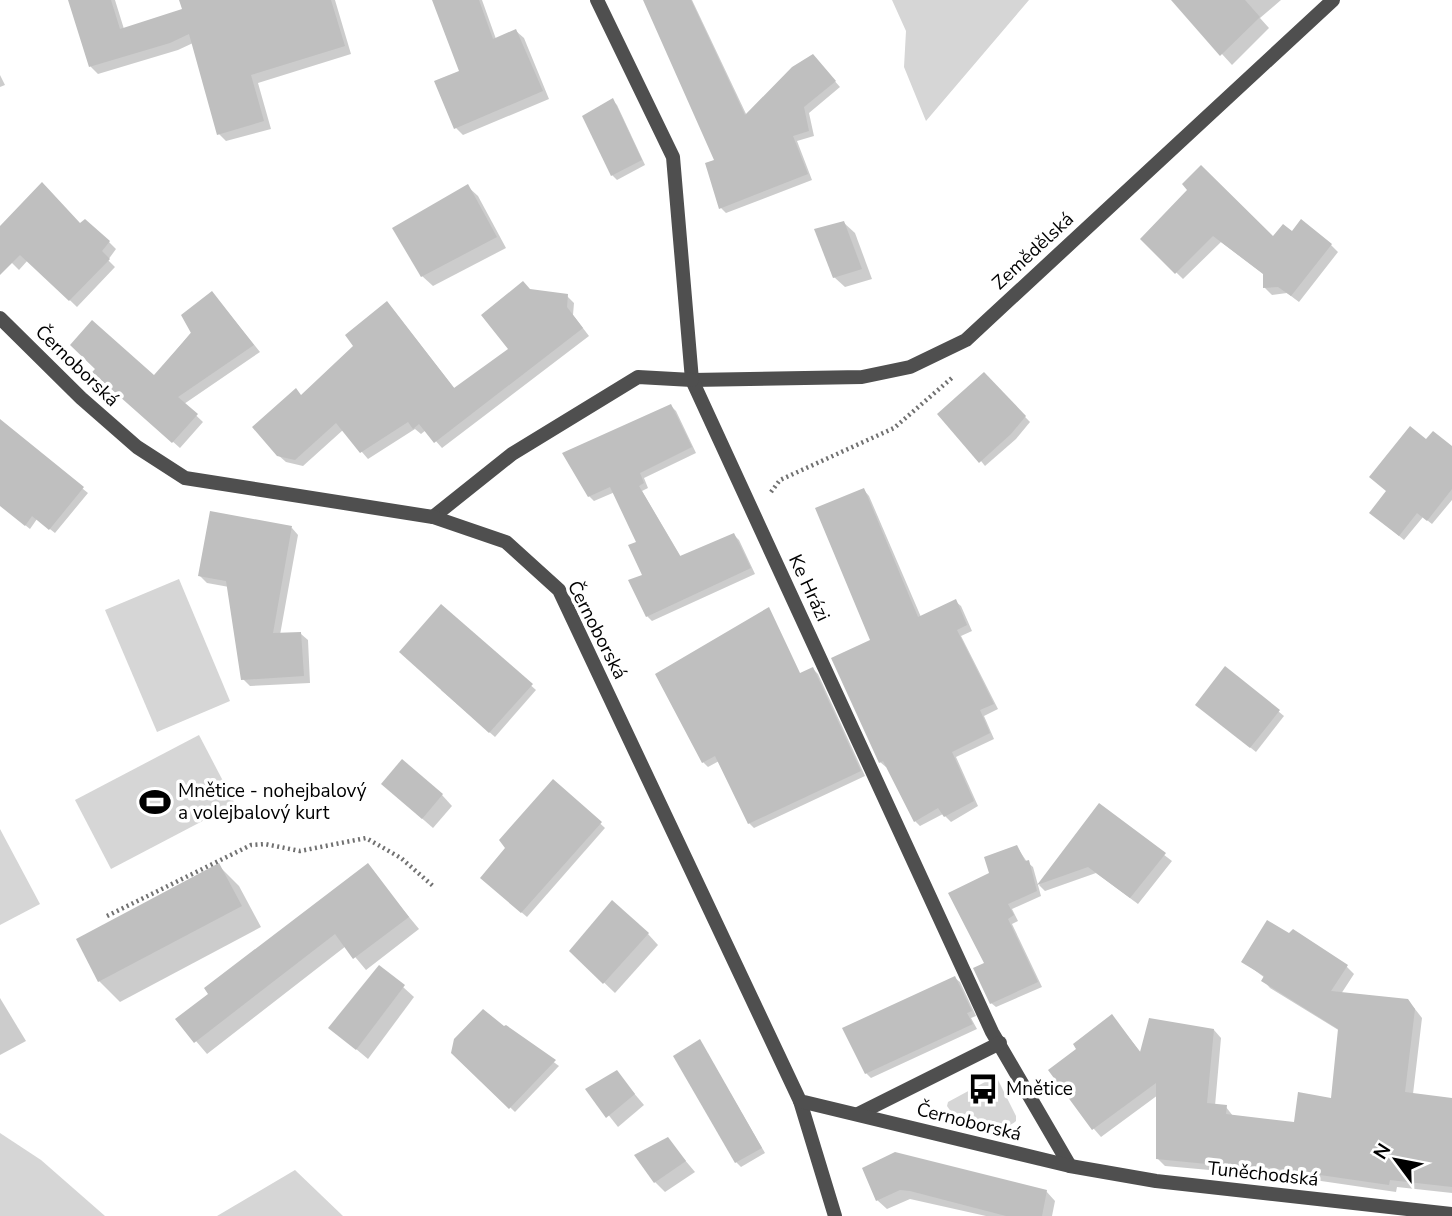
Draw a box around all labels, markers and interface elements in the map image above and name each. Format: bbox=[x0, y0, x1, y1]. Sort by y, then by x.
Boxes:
street label: Zemědělská bbox=[987, 206, 1079, 296]
street label: Černoborská bbox=[29, 319, 125, 413]
street label: Ke Hrázi bbox=[782, 550, 836, 626]
street label: Černoborská bbox=[561, 576, 633, 684]
place label: Mnětice - nohejbalový a volejbalový kurt bbox=[178, 778, 367, 826]
sports icon: Mnětice - nohejbalový a volejbalový kurt bbox=[138, 785, 172, 819]
bus stop icon: Mnětice bbox=[966, 1072, 1000, 1106]
place label: Mnětice bbox=[1006, 1076, 1073, 1102]
street label: Černoborská bbox=[914, 1096, 1024, 1148]
north arrow bbox=[1361, 1125, 1431, 1195]
text: N bbox=[1368, 1139, 1397, 1164]
street label: Tuněchodská bbox=[1206, 1155, 1320, 1193]

